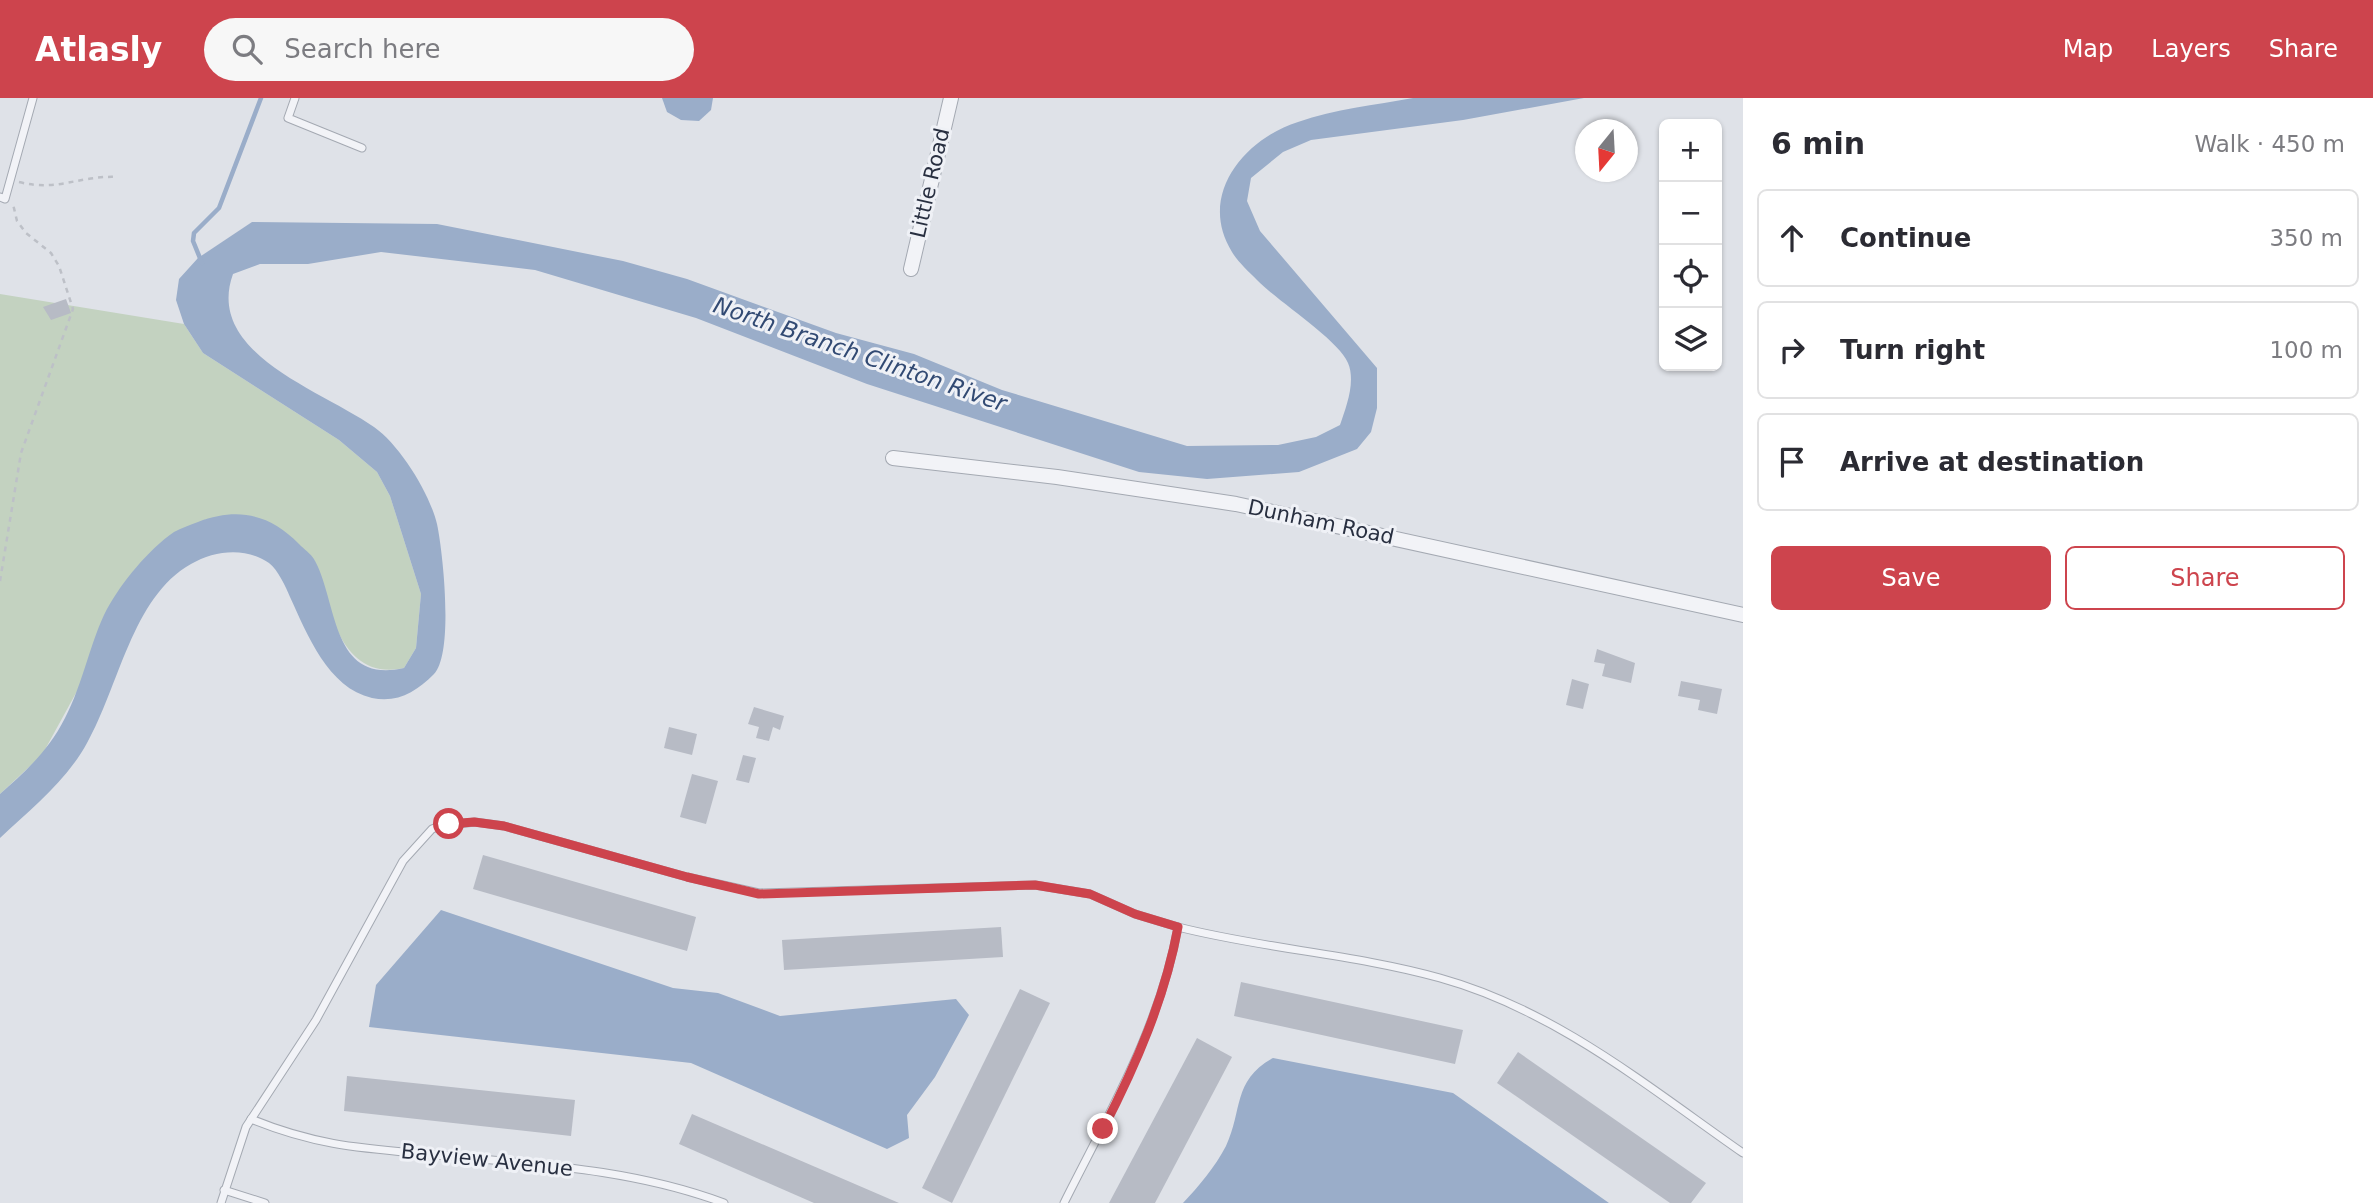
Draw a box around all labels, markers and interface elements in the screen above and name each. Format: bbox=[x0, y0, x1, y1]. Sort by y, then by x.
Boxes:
search box bbox=[204, 18, 694, 81]
text: Atlasly bbox=[35, 30, 162, 69]
icon: search bbox=[228, 30, 266, 68]
text: Search here bbox=[284, 34, 441, 64]
text: Map bbox=[2063, 35, 2113, 63]
text: Layers bbox=[2151, 35, 2231, 63]
text: Share bbox=[2269, 35, 2338, 63]
north arrow bbox=[1575, 119, 1638, 182]
map controls bbox=[1659, 119, 1722, 371]
button: + bbox=[1659, 119, 1722, 182]
street label: Little Road bbox=[906, 126, 954, 240]
text: 6 min bbox=[1771, 126, 1865, 161]
text: Walk · 450 m bbox=[2194, 131, 2345, 157]
button: − bbox=[1659, 182, 1722, 245]
icon: ahead bbox=[1773, 219, 1811, 257]
text: Continue bbox=[1840, 223, 1971, 253]
text: 350 m bbox=[2269, 225, 2343, 251]
button: locate bbox=[1659, 245, 1722, 308]
water label: North Branch Clinton River bbox=[710, 292, 1011, 417]
button: layers bbox=[1659, 308, 1722, 371]
icon: right bbox=[1773, 331, 1811, 369]
text: Turn right bbox=[1840, 335, 1985, 365]
text: 100 m bbox=[2269, 337, 2343, 363]
icon: arrive bbox=[1773, 443, 1811, 481]
text: Arrive at destination bbox=[1840, 447, 2144, 477]
street label: Dunham Road bbox=[1246, 495, 1396, 549]
button: Save bbox=[1771, 546, 2051, 610]
button: Share bbox=[2065, 546, 2345, 610]
route start bbox=[433, 808, 464, 839]
route end bbox=[1087, 1113, 1118, 1144]
street label: Bayview Avenue bbox=[400, 1139, 574, 1181]

